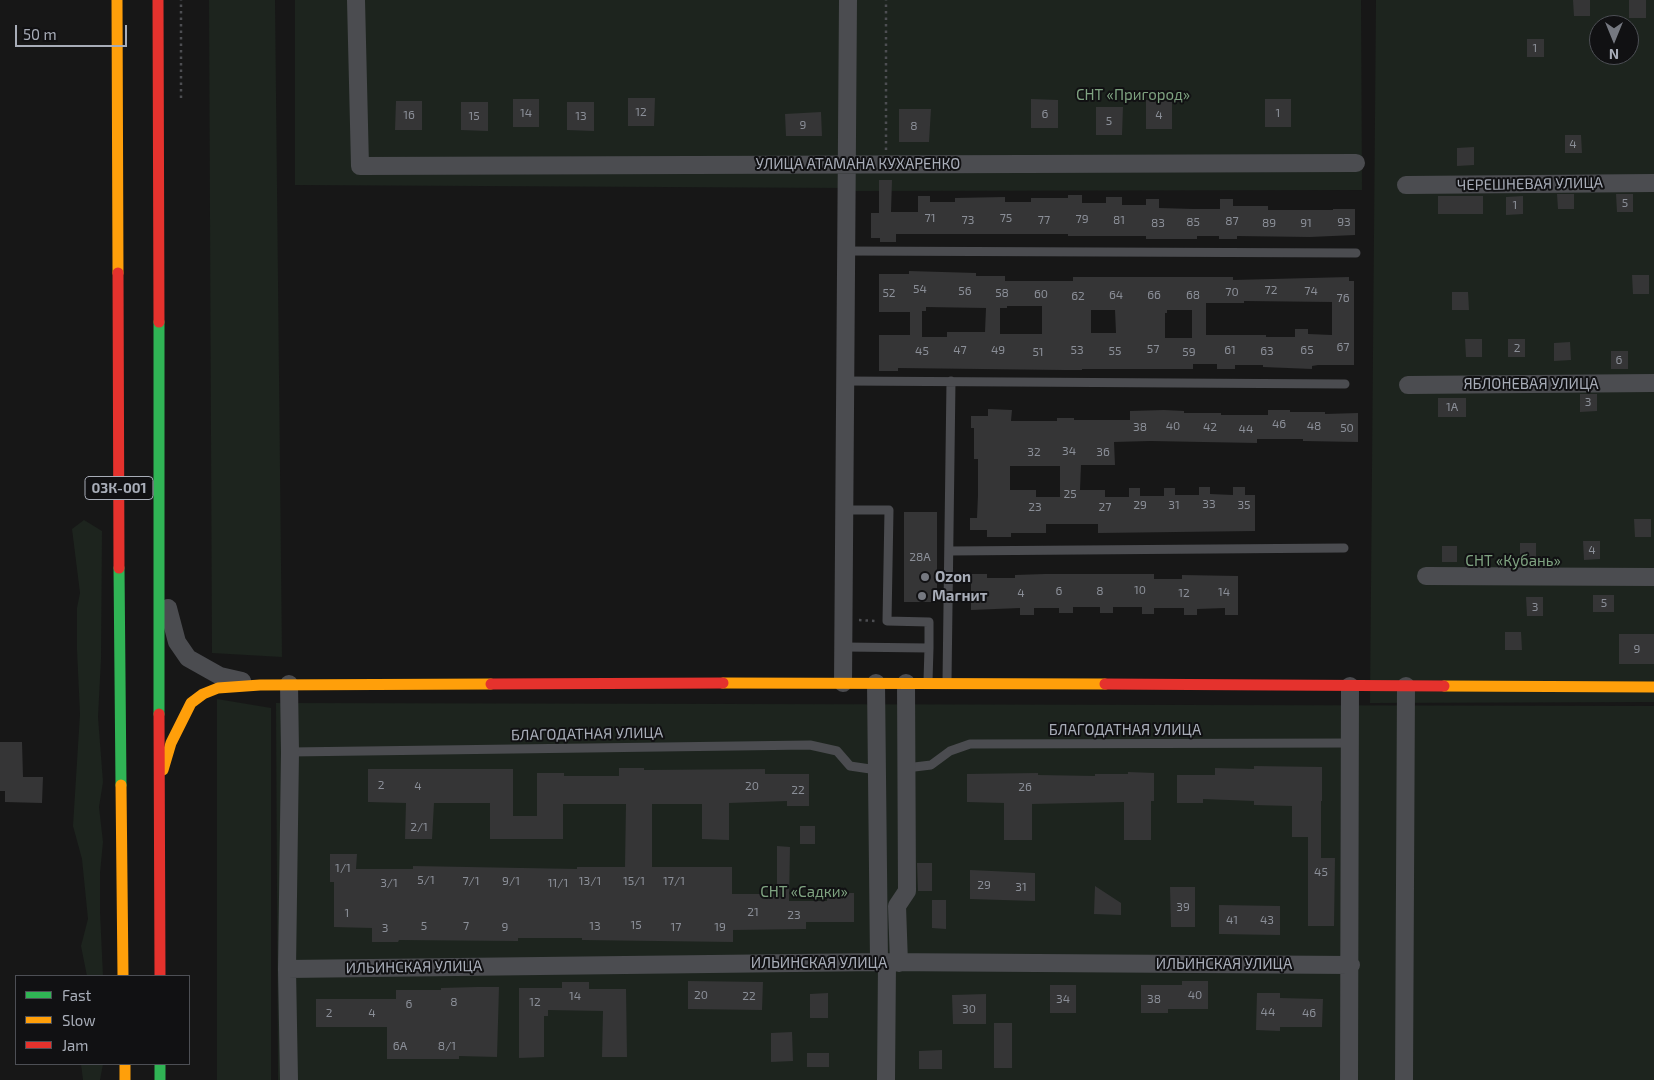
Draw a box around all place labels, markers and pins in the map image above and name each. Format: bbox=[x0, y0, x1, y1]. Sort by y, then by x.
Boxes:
place label: Ozon bbox=[935, 568, 971, 586]
marker: Ozon bbox=[919, 571, 931, 583]
place label: Магнит bbox=[932, 587, 987, 605]
marker: Магнит bbox=[916, 590, 928, 602]

